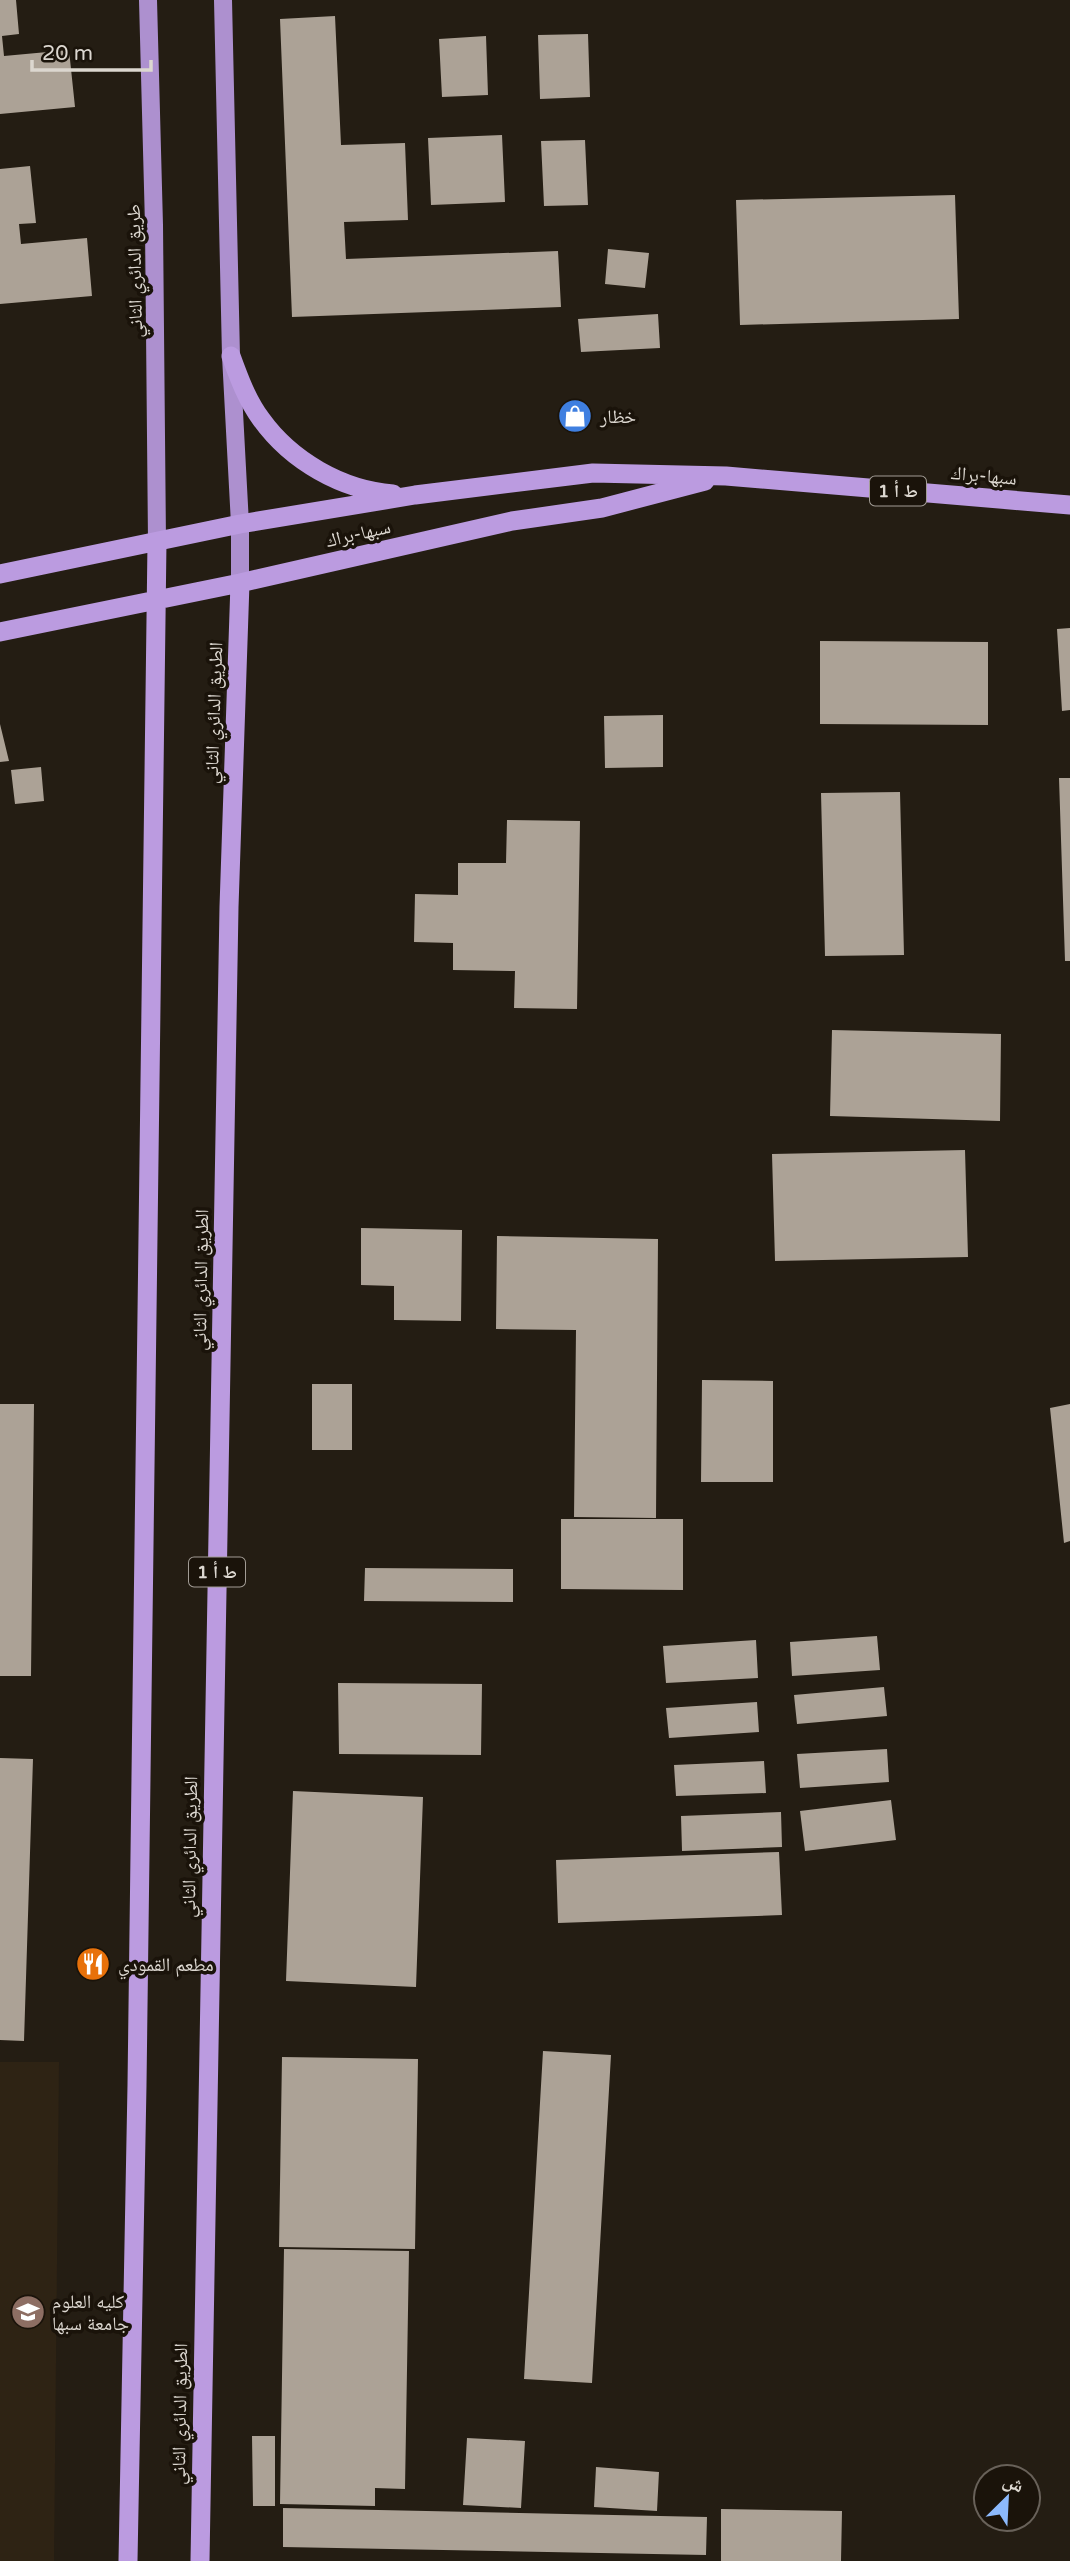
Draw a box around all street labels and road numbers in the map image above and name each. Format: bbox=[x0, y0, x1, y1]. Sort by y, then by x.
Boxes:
street label: طريق الدائري الثاني bbox=[123, 204, 151, 338]
street label: سبها-براك bbox=[950, 462, 1018, 490]
road number: ط أ 1 bbox=[870, 476, 926, 505]
street label: سبها-براك bbox=[324, 516, 393, 552]
street label: الطريق الدائري الثاني bbox=[201, 642, 231, 784]
street label: الطريق الدائري الثاني bbox=[189, 1209, 217, 1351]
road number: ط أ 1 bbox=[189, 1558, 245, 1587]
street label: الطريق الدائري الثاني bbox=[178, 1776, 206, 1918]
street label: الطريق الدائري الثاني bbox=[168, 2343, 196, 2485]

